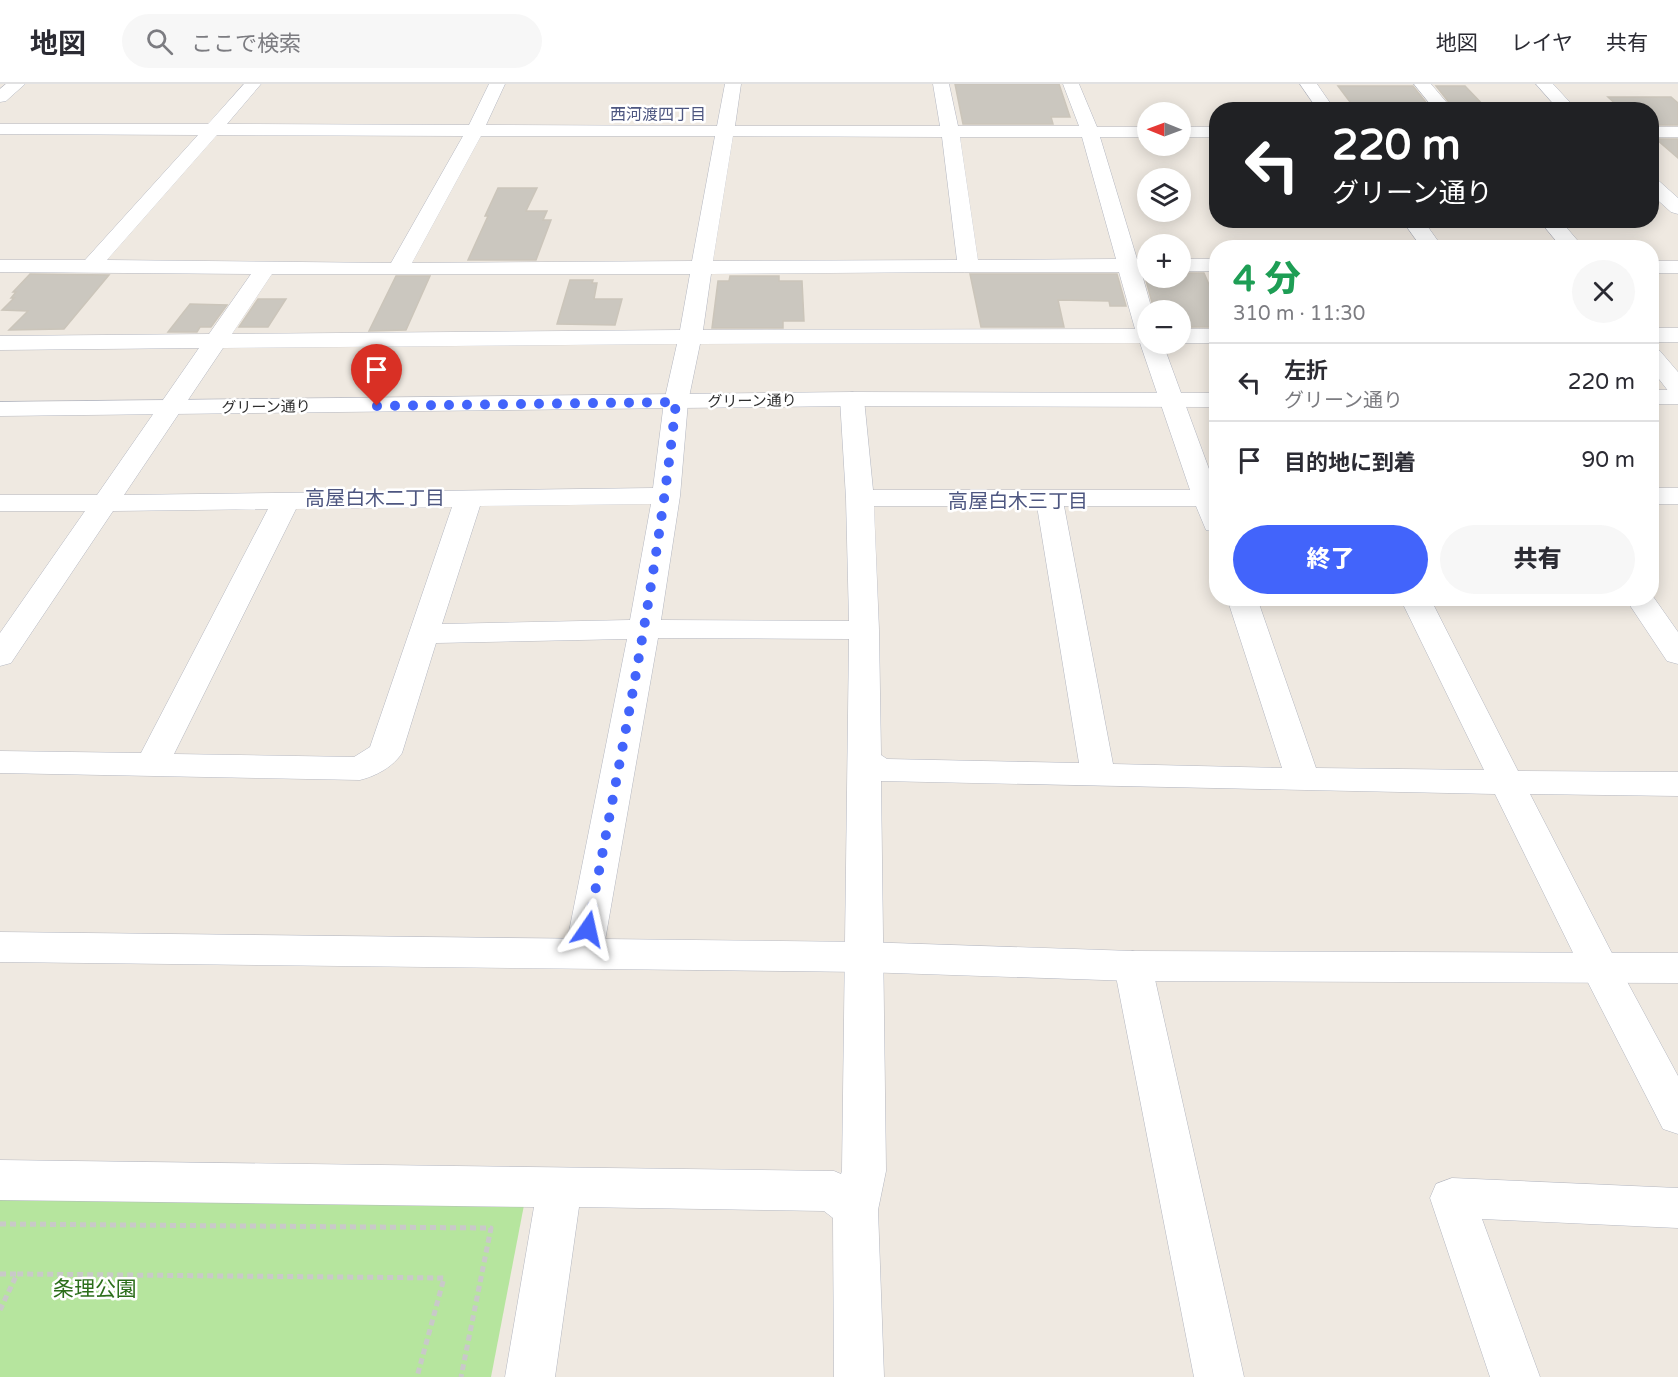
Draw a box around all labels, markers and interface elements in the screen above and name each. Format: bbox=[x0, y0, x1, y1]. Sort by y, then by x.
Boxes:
search box bbox=[122, 14, 542, 68]
icon: search bbox=[143, 25, 176, 58]
text: 地図 bbox=[30, 27, 86, 61]
text: ここで検索 bbox=[191, 31, 301, 57]
text: 地図 bbox=[1436, 31, 1478, 56]
text: レイヤ bbox=[1511, 31, 1573, 56]
text: 共有 bbox=[1606, 31, 1648, 56]
north arrow bbox=[1137, 102, 1191, 156]
map controls bbox=[1137, 102, 1191, 354]
district label: 西河渡四丁目 bbox=[610, 105, 706, 125]
text: 220 m bbox=[1332, 120, 1461, 171]
icon: left bbox=[1233, 126, 1311, 204]
button: layers bbox=[1137, 168, 1191, 222]
text: グリーン通り bbox=[1332, 177, 1493, 210]
button: + bbox=[1137, 234, 1191, 288]
text: 4 分 bbox=[1233, 258, 1301, 301]
button: close bbox=[1572, 260, 1635, 323]
button: − bbox=[1137, 300, 1191, 354]
text: 310 m · 11:30 bbox=[1233, 302, 1365, 326]
pin bbox=[351, 344, 402, 406]
icon: arrive bbox=[360, 353, 393, 386]
text: 左折 bbox=[1284, 358, 1328, 384]
icon: left bbox=[1233, 366, 1266, 399]
text: 220 m bbox=[1568, 369, 1635, 395]
text: グリーン通り bbox=[1284, 389, 1403, 413]
street label: グリーン通り bbox=[707, 391, 797, 411]
street label: グリーン通り bbox=[221, 397, 311, 417]
icon: arrive bbox=[1233, 444, 1266, 477]
text: 90 m bbox=[1581, 447, 1635, 473]
text: 目的地に到着 bbox=[1284, 450, 1416, 476]
district label: 高屋白木二丁目 bbox=[305, 487, 445, 511]
district label: 高屋白木三丁目 bbox=[948, 490, 1088, 514]
button: 終了 bbox=[1233, 525, 1428, 594]
button: 共有 bbox=[1440, 525, 1635, 594]
position arrow bbox=[556, 897, 620, 961]
park label: 条理公園 bbox=[53, 1277, 137, 1302]

